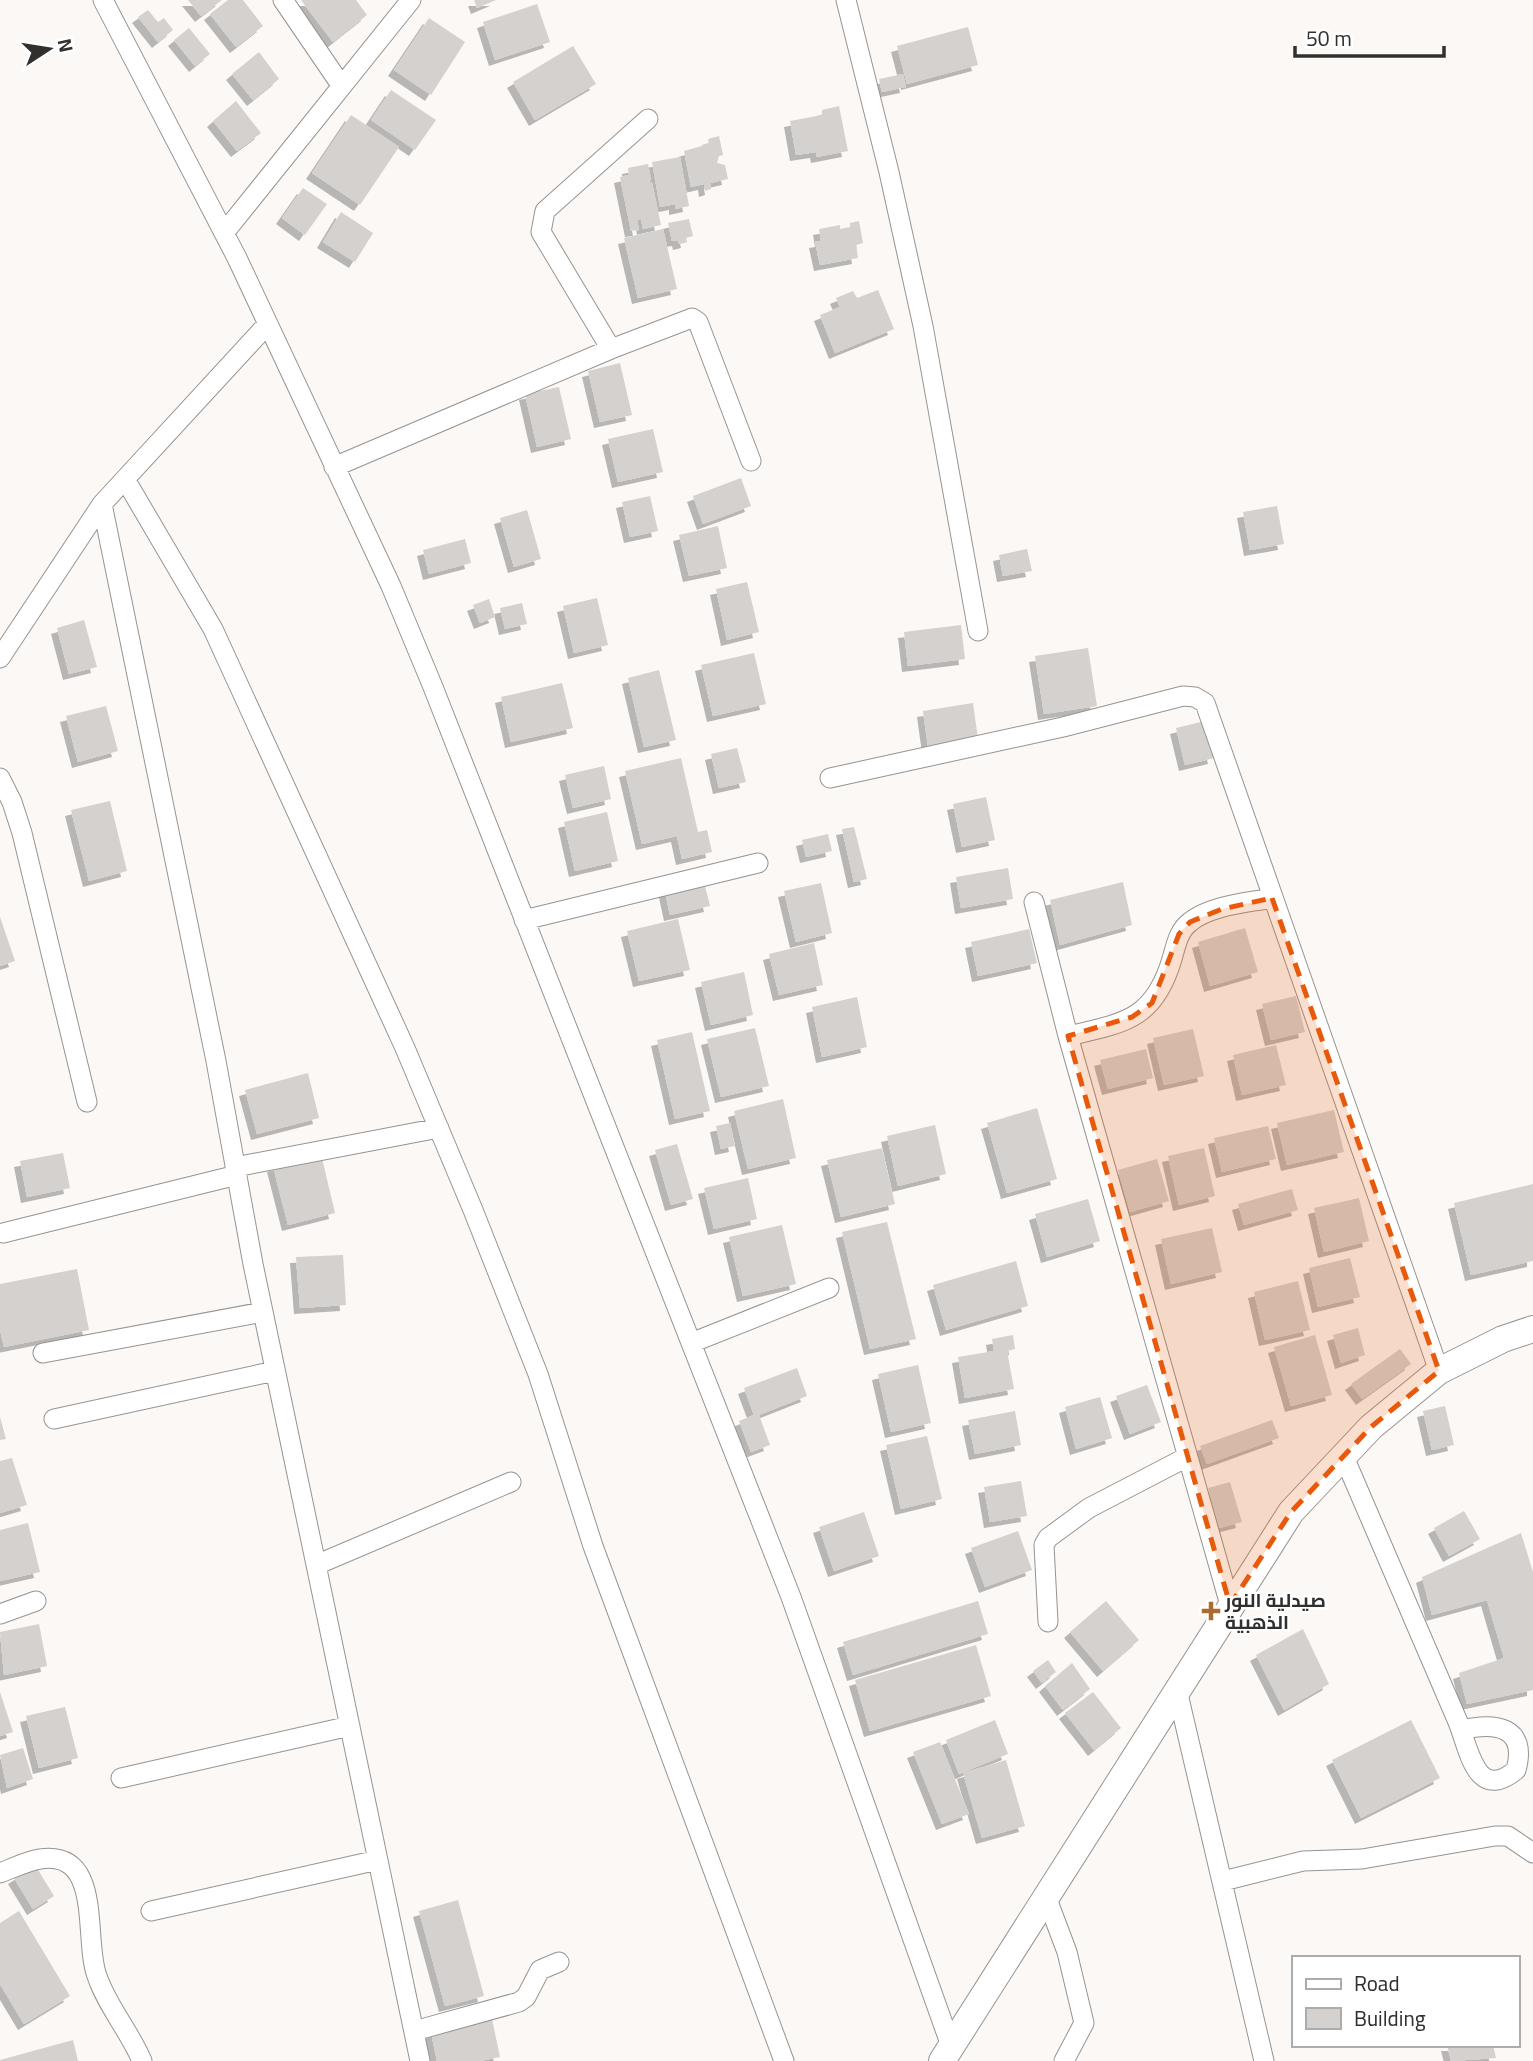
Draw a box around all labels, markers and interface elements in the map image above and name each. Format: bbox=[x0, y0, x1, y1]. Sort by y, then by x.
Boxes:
north arrow bbox=[14, 14, 84, 84]
scale bar bbox=[1295, 14, 1444, 58]
text: 50 m bbox=[1306, 19, 1352, 58]
text: N bbox=[47, 35, 85, 56]
place label: صيدلية النور الذهبية bbox=[1224, 1582, 1326, 1640]
marker: صيدلية النور الذهبية bbox=[1203, 1603, 1219, 1619]
legend bbox=[1292, 1956, 1519, 2047]
text: Road bbox=[1354, 1964, 1400, 2003]
text: Building bbox=[1354, 1999, 1426, 2038]

